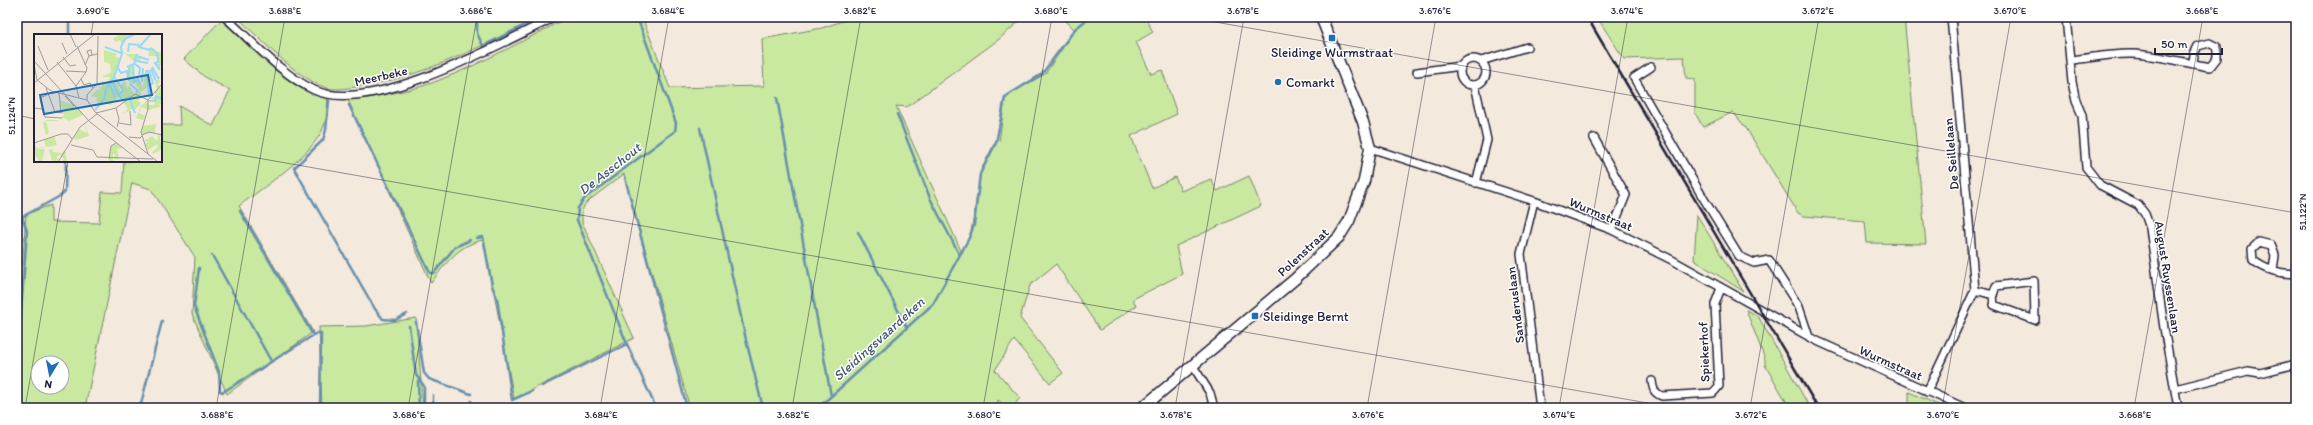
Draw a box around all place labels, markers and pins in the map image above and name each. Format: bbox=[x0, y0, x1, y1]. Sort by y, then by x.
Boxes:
marker: Sleidinge Wurmstraat bbox=[1327, 33, 1337, 43]
place label: Sleidinge Wurmstraat bbox=[1271, 45, 1393, 60]
place label: Comarkt bbox=[1286, 75, 1335, 90]
marker: Comarkt bbox=[1273, 77, 1283, 87]
place label: Sleidinge Bernt bbox=[1263, 309, 1349, 324]
marker: Sleidinge Bernt bbox=[1250, 311, 1260, 321]

